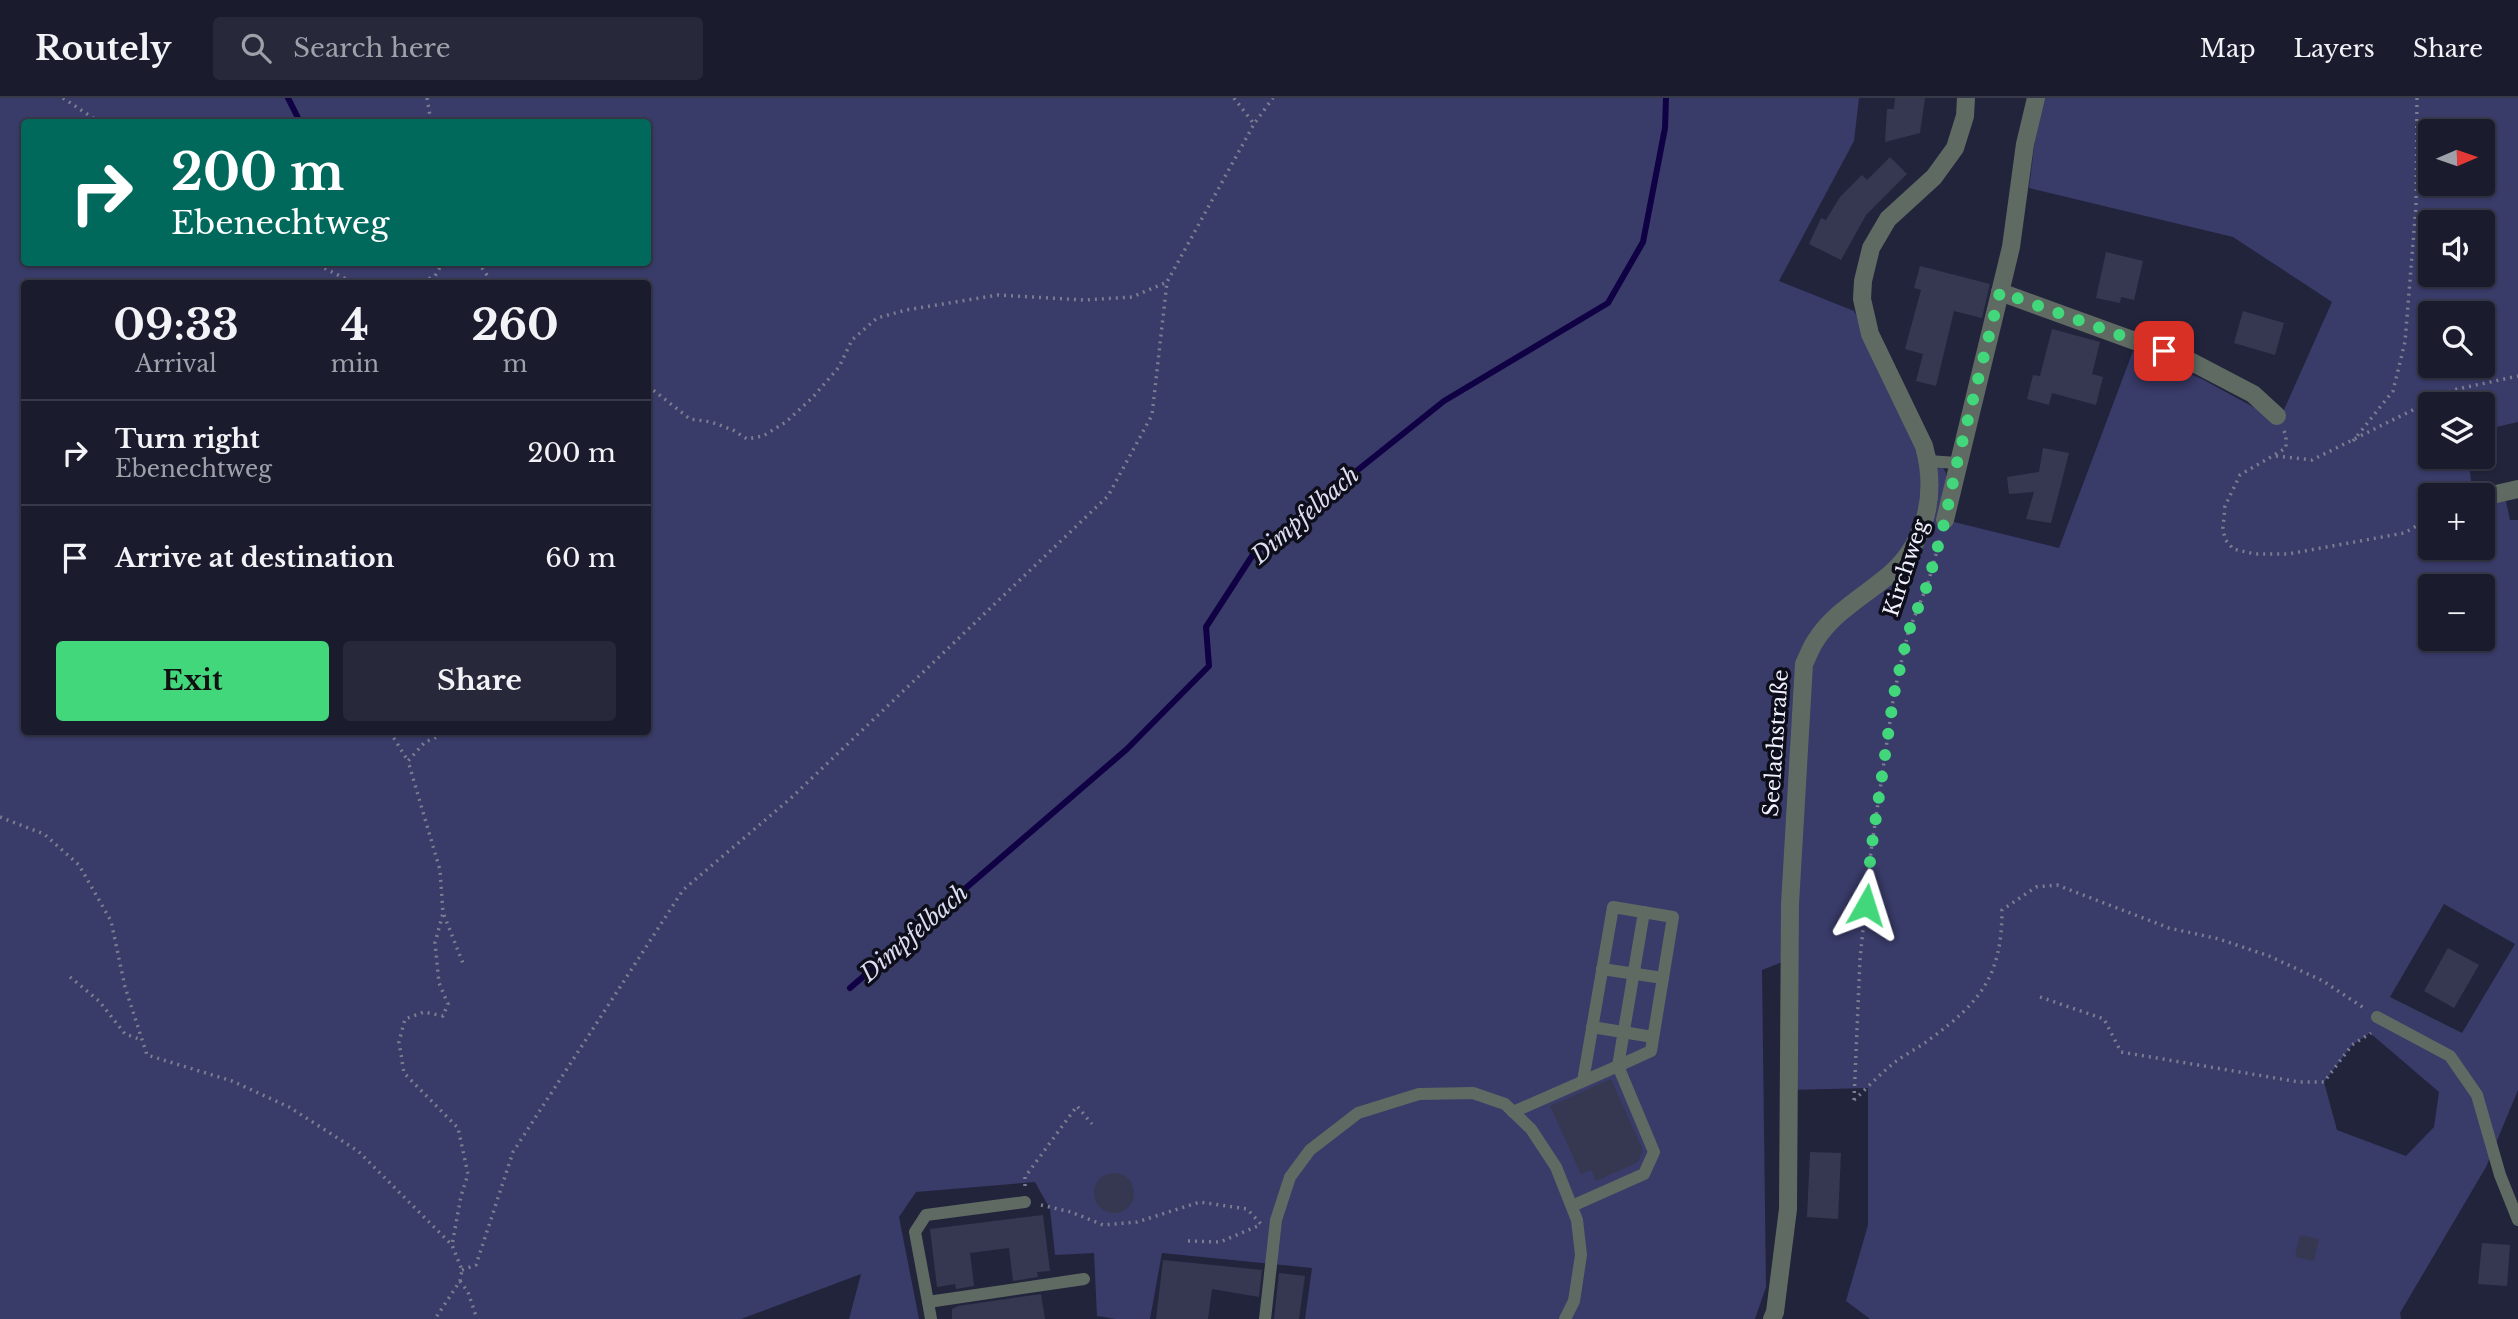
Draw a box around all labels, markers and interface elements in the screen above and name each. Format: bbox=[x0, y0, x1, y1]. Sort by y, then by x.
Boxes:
search box bbox=[213, 17, 703, 80]
text: Routely bbox=[35, 28, 171, 69]
icon: search bbox=[237, 29, 275, 67]
text: Search here bbox=[293, 32, 451, 64]
text: Map bbox=[2200, 34, 2256, 63]
text: Layers bbox=[2294, 34, 2375, 63]
text: Share bbox=[2413, 34, 2483, 63]
north arrow bbox=[2418, 119, 2496, 196]
map controls bbox=[2418, 119, 2495, 651]
text: 200 m bbox=[171, 142, 344, 203]
icon: right bbox=[56, 147, 147, 238]
text: Ebenechtweg bbox=[171, 203, 389, 243]
button: sound bbox=[2418, 210, 2495, 287]
text: 09:33 bbox=[113, 299, 239, 351]
text: 4 bbox=[341, 299, 369, 351]
text: 260 bbox=[471, 299, 559, 351]
button: search bbox=[2418, 301, 2495, 378]
pin bbox=[2134, 321, 2194, 381]
icon: arrive bbox=[2145, 332, 2183, 370]
text: Arrival bbox=[135, 350, 217, 378]
text: min bbox=[331, 350, 379, 378]
text: m bbox=[503, 350, 527, 378]
button: layers bbox=[2418, 392, 2495, 469]
text: Turn right bbox=[115, 423, 260, 455]
icon: right bbox=[56, 434, 94, 472]
text: 200 m bbox=[527, 437, 616, 469]
text: Ebenechtweg bbox=[115, 455, 272, 483]
water label: Dimpfelbach bbox=[1245, 461, 1365, 570]
button: + bbox=[2418, 483, 2495, 560]
street label: Kirchweg bbox=[1878, 516, 1934, 620]
icon: arrive bbox=[56, 539, 94, 577]
text: Arrive at destination bbox=[115, 542, 395, 574]
text: 60 m bbox=[545, 542, 616, 574]
button: − bbox=[2418, 574, 2495, 651]
button: Exit bbox=[56, 641, 329, 721]
button: Share bbox=[343, 641, 616, 721]
street label: Seelachstraße bbox=[1758, 669, 1794, 817]
position arrow bbox=[1829, 868, 1903, 942]
water label: Dimpfelbach bbox=[854, 879, 974, 988]

